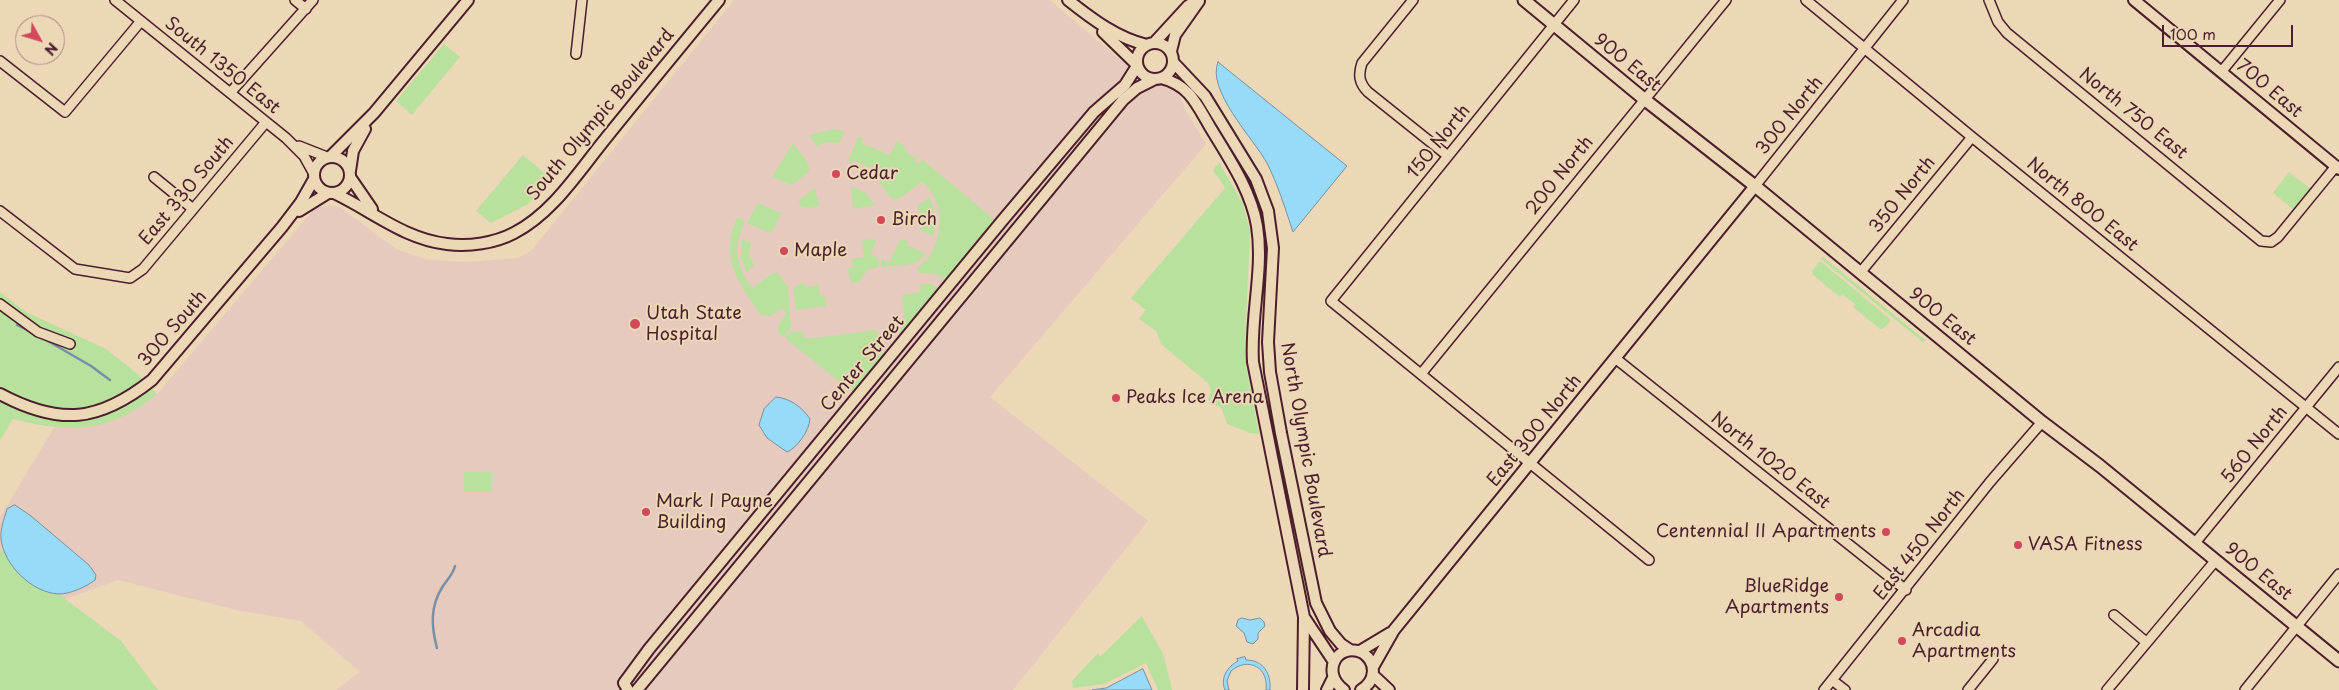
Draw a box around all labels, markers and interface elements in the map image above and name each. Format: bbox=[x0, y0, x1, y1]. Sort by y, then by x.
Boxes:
street label: South 1350 East bbox=[160, 13, 284, 119]
north arrow bbox=[15, 15, 65, 65]
scale bar bbox=[2164, 15, 2295, 47]
text: 100 m bbox=[2170, 22, 2216, 45]
street label: South Olympic Boulevard bbox=[523, 25, 679, 205]
street label: 900 East bbox=[1589, 29, 1665, 97]
text: N bbox=[40, 38, 63, 60]
street label: 700 East bbox=[2232, 55, 2306, 123]
street label: North 750 East bbox=[2074, 64, 2192, 164]
street label: 300 North bbox=[1752, 73, 1828, 159]
street label: 150 North bbox=[1403, 101, 1475, 183]
street label: East 330 South bbox=[135, 132, 239, 250]
street label: 200 North bbox=[1522, 132, 1598, 220]
street label: 350 North bbox=[1866, 152, 1940, 238]
street label: North 800 East bbox=[2022, 154, 2142, 256]
place label: Cedar bbox=[846, 163, 898, 185]
marker: Cedar bbox=[830, 168, 842, 180]
place label: Birch bbox=[891, 209, 937, 231]
marker: Birch bbox=[875, 214, 887, 226]
place label: Maple bbox=[794, 240, 847, 262]
marker: Maple bbox=[778, 245, 790, 257]
street label: 900 East bbox=[1904, 283, 1980, 351]
street label: 300 South bbox=[134, 287, 212, 371]
place label: Utah State Hospital bbox=[646, 303, 742, 346]
street label: Center Street bbox=[817, 312, 909, 416]
marker: Utah State Hospital bbox=[628, 317, 642, 331]
street label: North Olympic Boulevard bbox=[1275, 341, 1335, 559]
street label: East 300 North bbox=[1483, 371, 1587, 491]
place label: Peaks Ice Arena bbox=[1126, 387, 1264, 409]
marker: Peaks Ice Arena bbox=[1110, 392, 1122, 404]
street label: 560 North bbox=[2217, 402, 2293, 488]
street label: North 1020 East bbox=[1706, 408, 1834, 514]
street label: East 450 North bbox=[1870, 485, 1970, 605]
place label: Mark I Payne Building bbox=[656, 491, 773, 534]
marker: Mark I Payne Building bbox=[640, 506, 652, 518]
place label: Centennial II Apartments bbox=[1656, 521, 1876, 543]
marker: Centennial II Apartments bbox=[1880, 526, 1892, 538]
place label: VASA Fitness bbox=[2028, 534, 2142, 556]
street label: 900 East bbox=[2220, 538, 2296, 606]
marker: VASA Fitness bbox=[2012, 539, 2024, 551]
place label: BlueRidge Apartments bbox=[1725, 576, 1829, 618]
marker: BlueRidge Apartments bbox=[1833, 591, 1845, 603]
place label: Arcadia Apartments bbox=[1912, 620, 2016, 662]
marker: Arcadia Apartments bbox=[1896, 635, 1908, 647]

